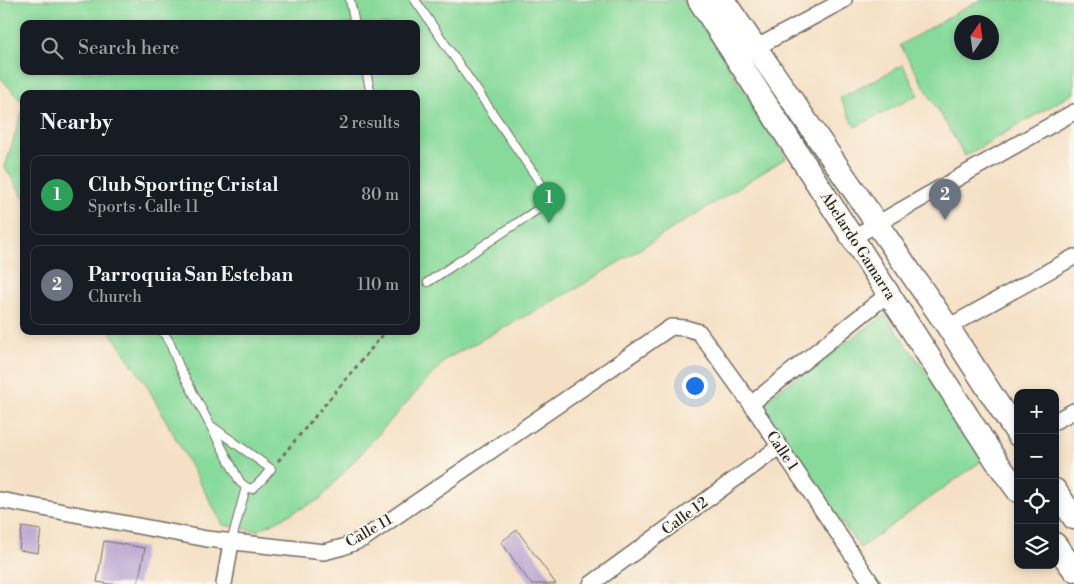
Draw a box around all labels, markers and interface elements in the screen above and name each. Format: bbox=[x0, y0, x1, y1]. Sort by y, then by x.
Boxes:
north arrow bbox=[954, 15, 999, 60]
search box bbox=[20, 20, 420, 75]
icon: search bbox=[38, 34, 66, 62]
text: Search here bbox=[78, 36, 179, 60]
text: Nearby bbox=[40, 110, 113, 136]
text: 2 results bbox=[339, 113, 400, 133]
text: Club Sporting Cristal bbox=[88, 173, 278, 197]
pin: 2 bbox=[929, 179, 961, 220]
pin: 1 bbox=[533, 182, 565, 223]
text: 1 bbox=[53, 185, 61, 205]
text: 80 m bbox=[361, 185, 399, 205]
street label: Abelardo Gamarra bbox=[816, 188, 900, 304]
text: Sports · Calle 11 bbox=[88, 197, 199, 217]
text: Parroquia San Esteban bbox=[88, 263, 293, 287]
text: 2 bbox=[52, 275, 62, 295]
text: 110 m bbox=[357, 275, 399, 295]
text: Church bbox=[88, 287, 142, 307]
your location bbox=[682, 373, 708, 399]
map controls bbox=[1014, 389, 1059, 569]
button: + bbox=[1014, 389, 1059, 434]
street label: Calle 1 bbox=[762, 427, 802, 475]
button: − bbox=[1014, 434, 1059, 479]
button: locate bbox=[1014, 479, 1059, 524]
street label: Calle 12 bbox=[658, 493, 712, 539]
street label: Calle 11 bbox=[342, 510, 396, 552]
button: layers bbox=[1014, 524, 1059, 569]

